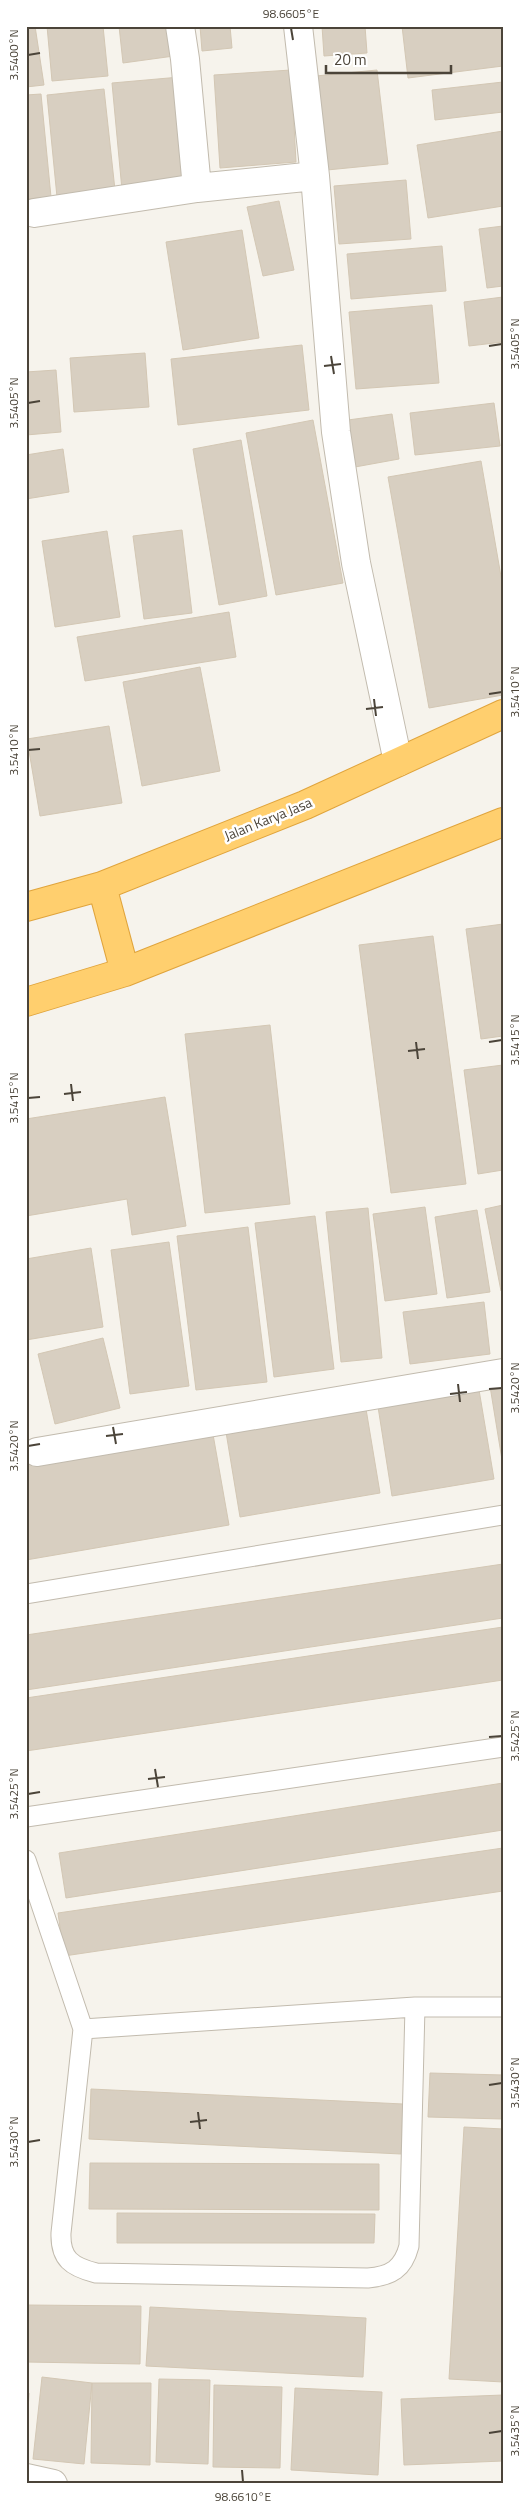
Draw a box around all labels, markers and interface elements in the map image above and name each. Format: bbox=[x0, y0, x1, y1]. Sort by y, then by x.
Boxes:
text: 98.6605°E bbox=[263, 4, 319, 23]
text: 3.5400°N bbox=[4, 29, 23, 81]
scale bar bbox=[326, 42, 452, 74]
text: 20 m bbox=[334, 48, 367, 71]
text: 3.5405°N bbox=[505, 318, 524, 370]
text: 3.5405°N bbox=[4, 377, 23, 429]
text: 3.5410°N bbox=[505, 666, 524, 718]
text: 3.5410°N bbox=[4, 724, 23, 776]
street label: Jalan Karya Jasa bbox=[221, 791, 315, 846]
text: 3.5415°N bbox=[505, 1014, 524, 1066]
text: 3.5415°N bbox=[4, 1072, 23, 1124]
text: 3.5420°N bbox=[505, 1362, 524, 1414]
text: 3.5420°N bbox=[4, 1420, 23, 1472]
text: 3.5425°N bbox=[505, 1710, 524, 1762]
text: 3.5425°N bbox=[4, 1768, 23, 1820]
text: 3.5430°N bbox=[505, 2057, 524, 2109]
text: 3.5430°N bbox=[4, 2116, 23, 2168]
text: 3.5435°N bbox=[505, 2405, 524, 2457]
text: 98.6610°E bbox=[215, 2487, 271, 2506]

